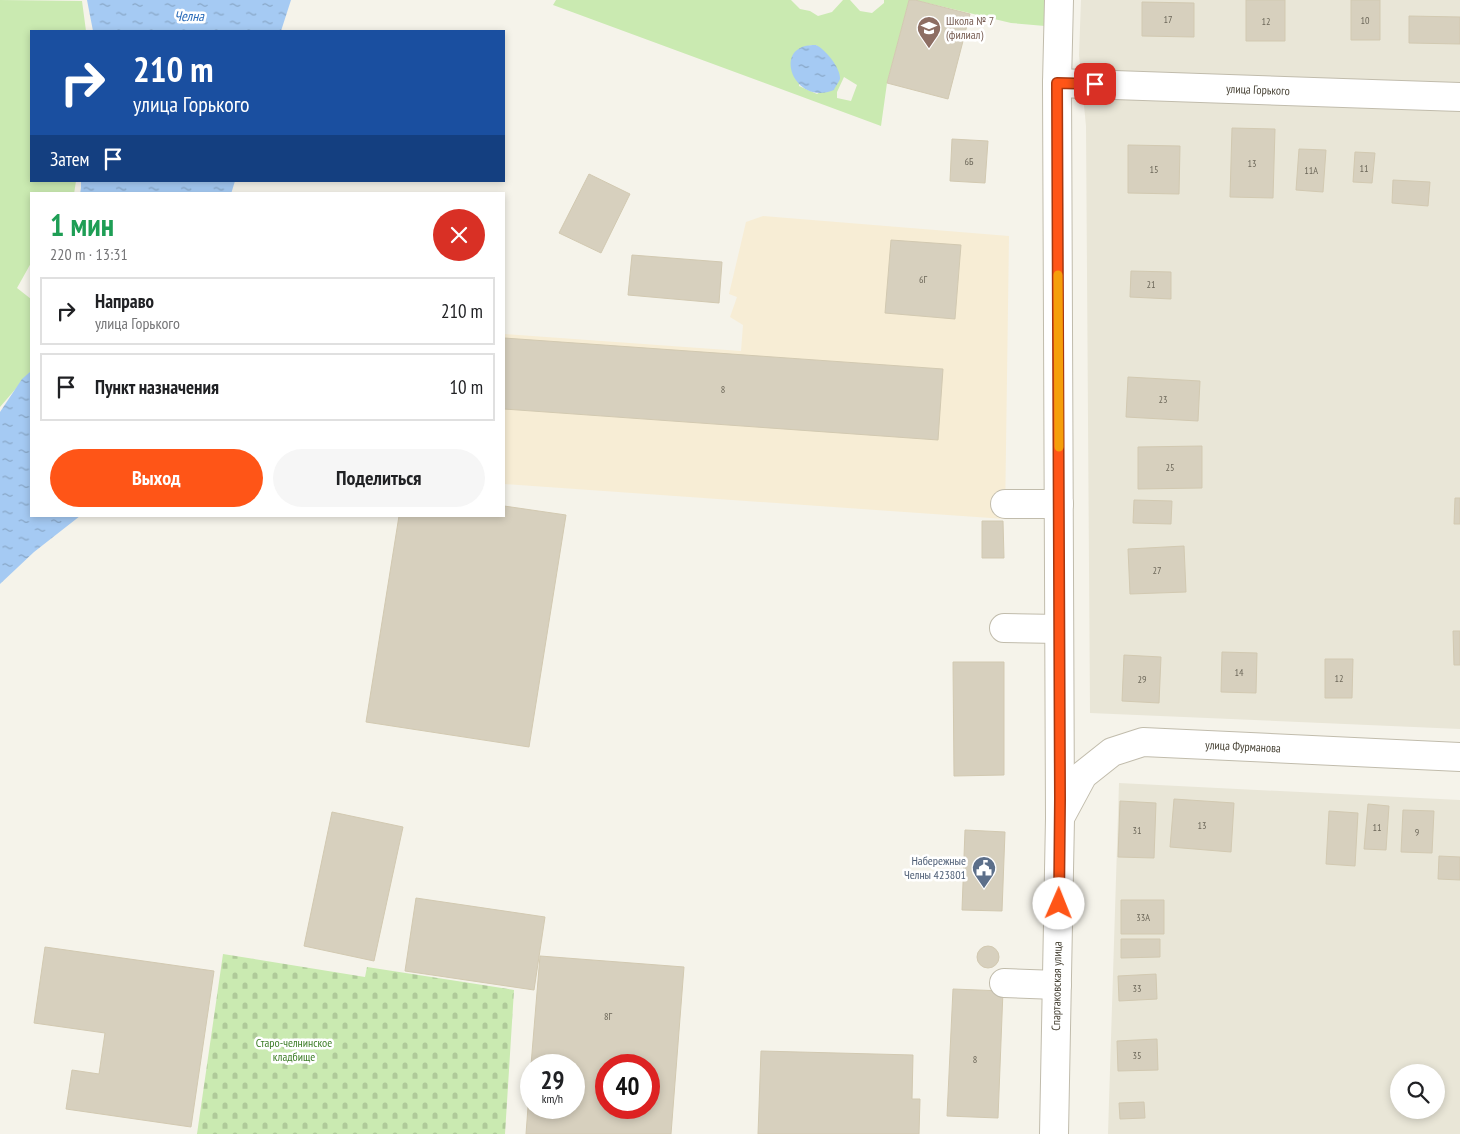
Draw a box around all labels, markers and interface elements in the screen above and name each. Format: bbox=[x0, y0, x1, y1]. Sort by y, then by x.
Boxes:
water label: Челна bbox=[174, 7, 205, 25]
place label: Школа № 7 (филиал) bbox=[946, 13, 994, 42]
house number: 17 bbox=[1164, 13, 1173, 26]
house number: 10 bbox=[1361, 14, 1370, 27]
school or university icon: Школа № 7 (филиал) bbox=[916, 15, 942, 49]
house number: 12 bbox=[1262, 15, 1271, 28]
text: 210 m bbox=[133, 46, 214, 92]
icon: right bbox=[50, 50, 115, 115]
pin bbox=[1074, 63, 1116, 105]
icon: arrive bbox=[1081, 70, 1109, 98]
street label: улица Горького bbox=[1226, 81, 1290, 98]
text: улица Горького bbox=[133, 90, 250, 118]
icon: arrive bbox=[99, 145, 127, 173]
text: Затем bbox=[50, 147, 89, 171]
house number: 6Б bbox=[965, 155, 974, 168]
house number: 13 bbox=[1248, 157, 1257, 170]
house number: 11 bbox=[1360, 162, 1369, 175]
house number: 15 bbox=[1150, 163, 1159, 176]
house number: 11А bbox=[1304, 164, 1318, 177]
text: 1 мин bbox=[50, 205, 114, 244]
button: close bbox=[433, 209, 485, 261]
text: 220 m · 13:31 bbox=[50, 244, 128, 264]
house number: 6Г bbox=[919, 273, 927, 286]
house number: 21 bbox=[1147, 278, 1156, 291]
text: Направо bbox=[95, 289, 154, 313]
icon: right bbox=[52, 297, 80, 325]
text: 210 m bbox=[441, 299, 483, 323]
text: улица Горького bbox=[95, 313, 180, 333]
icon: arrive bbox=[52, 373, 80, 401]
text: Пункт назначения bbox=[95, 375, 219, 399]
text: 10 m bbox=[450, 375, 483, 399]
house number: 8 bbox=[721, 383, 725, 396]
house number: 23 bbox=[1159, 393, 1168, 406]
button: Выход bbox=[50, 449, 263, 507]
button: Поделиться bbox=[273, 449, 485, 507]
house number: 25 bbox=[1166, 461, 1175, 474]
house number: 27 bbox=[1153, 564, 1162, 577]
house number: 14 bbox=[1235, 666, 1244, 679]
house number: 12 bbox=[1335, 672, 1344, 685]
house number: 29 bbox=[1138, 673, 1147, 686]
street label: улица Фурманова bbox=[1205, 737, 1281, 756]
house number: 13 bbox=[1198, 819, 1207, 832]
house number: 11 bbox=[1373, 821, 1382, 834]
house number: 31 bbox=[1133, 824, 1142, 837]
house number: 9 bbox=[1415, 826, 1419, 839]
place label: Набережные Челны 423801 bbox=[904, 853, 966, 882]
public building icon: Набережные Челны 423801 bbox=[971, 855, 997, 889]
position arrow bbox=[1032, 877, 1084, 929]
house number: 33А bbox=[1136, 911, 1150, 924]
street label: Спартаковская улица bbox=[1048, 941, 1065, 1031]
house number: 33 bbox=[1133, 982, 1142, 995]
house number: 8Г bbox=[604, 1010, 612, 1023]
park label: Старо-челнинское кладбище bbox=[256, 1035, 332, 1064]
house number: 35 bbox=[1133, 1049, 1142, 1062]
house number: 8 bbox=[973, 1053, 977, 1066]
speed limit sign: 40 bbox=[595, 1054, 660, 1119]
text: 29 bbox=[541, 1064, 564, 1096]
map controls bbox=[1390, 1064, 1445, 1119]
button: search bbox=[1390, 1064, 1445, 1119]
text: km/h bbox=[542, 1091, 563, 1106]

